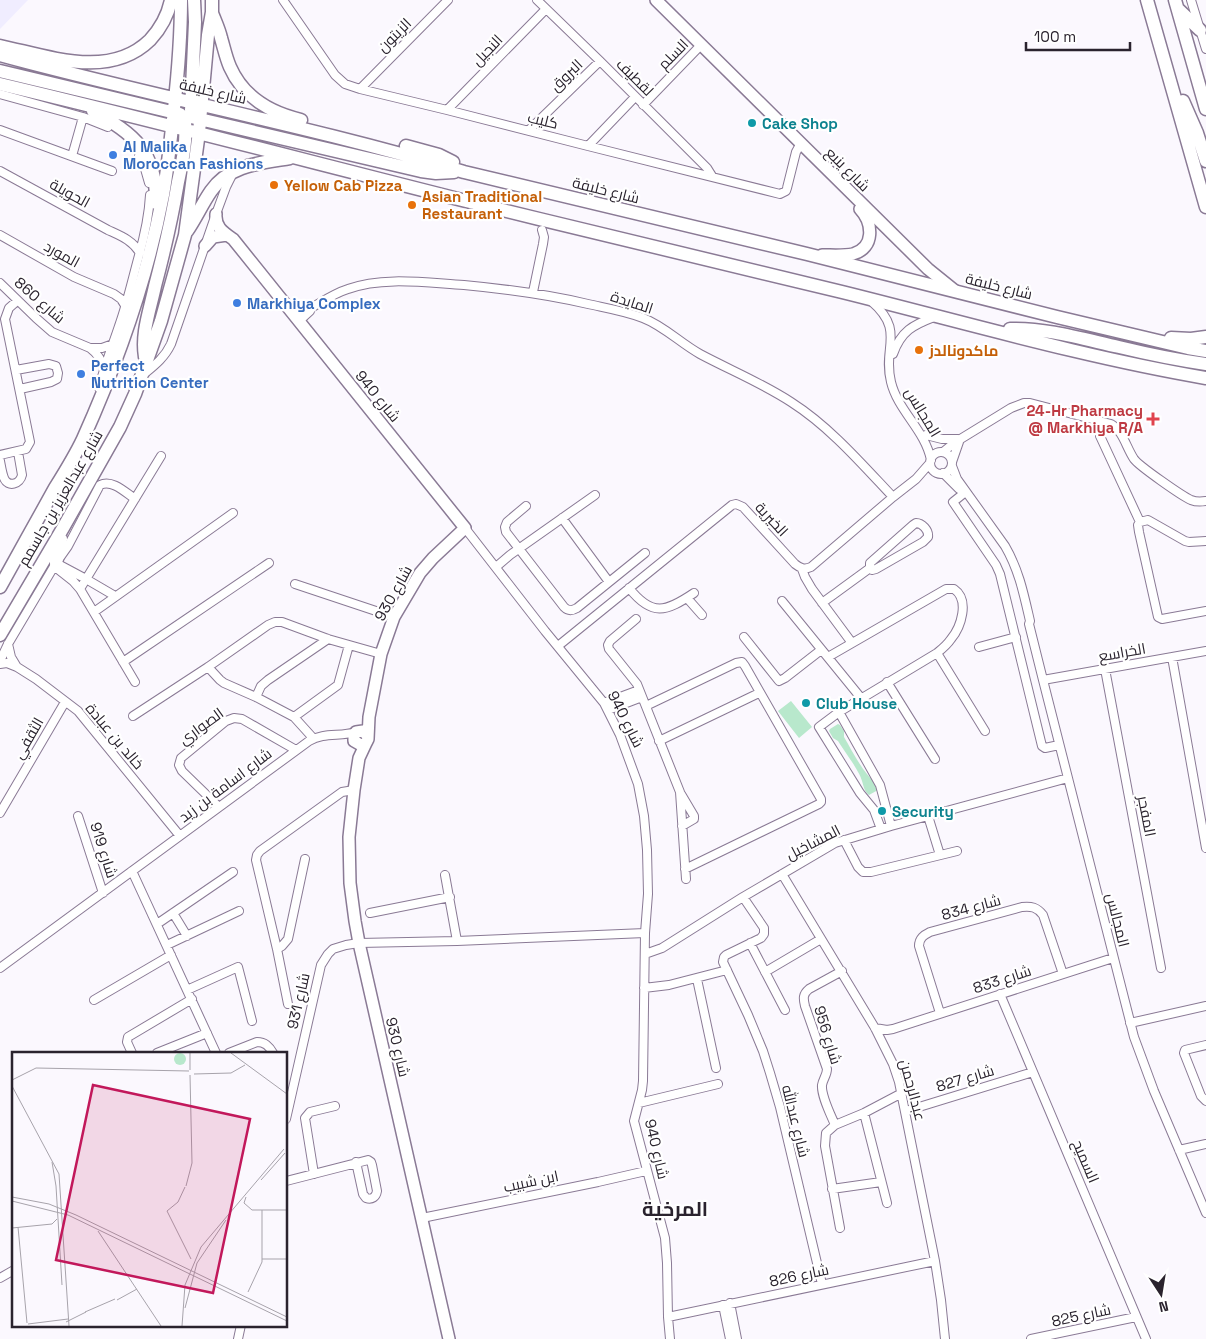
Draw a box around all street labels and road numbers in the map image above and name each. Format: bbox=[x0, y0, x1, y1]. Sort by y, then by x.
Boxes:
street label: الزيتون bbox=[373, 14, 416, 57]
street label: النجيل bbox=[467, 30, 507, 70]
street label: السلم bbox=[654, 35, 693, 74]
street label: لقطيف bbox=[612, 54, 658, 100]
street label: البروق bbox=[546, 55, 587, 96]
street label: شارع خليفة bbox=[177, 74, 249, 110]
street label: كليب bbox=[526, 107, 560, 133]
street label: شارع ينبع bbox=[820, 143, 874, 197]
street label: شارع خليفة bbox=[570, 172, 642, 209]
street label: الحويلة bbox=[47, 174, 93, 212]
street label: المورد bbox=[41, 236, 83, 272]
street label: شارع خليفة bbox=[963, 268, 1035, 305]
street label: شارع 860 bbox=[9, 273, 69, 329]
street label: المايدة bbox=[608, 286, 656, 318]
street label: شارع 940 bbox=[350, 366, 405, 427]
street label: المجالس bbox=[900, 384, 945, 441]
street label: شارع عبدالعزيز بن جاسمم bbox=[13, 427, 108, 570]
street label: الخيرية bbox=[751, 498, 793, 540]
street label: شارع 930 bbox=[370, 562, 418, 625]
street label: الخراسع bbox=[1097, 639, 1147, 667]
street label: شارع 940 bbox=[602, 687, 648, 751]
street label: خالد بن عبادة bbox=[81, 699, 148, 774]
street label: الصواري bbox=[175, 703, 229, 751]
street label: الثقفي bbox=[9, 714, 50, 764]
street label: شارع اسامة بن زيد bbox=[175, 744, 276, 828]
street label: المفجر bbox=[1134, 793, 1160, 838]
street label: شارع 919 bbox=[84, 820, 122, 881]
street label: المشاخيل bbox=[782, 820, 844, 865]
street label: شارع 834 bbox=[939, 890, 1003, 926]
street label: المجالس bbox=[1101, 891, 1134, 949]
street label: شارع 833 bbox=[970, 961, 1034, 999]
street label: شارع 931 bbox=[282, 971, 316, 1031]
street label: شارع 956 bbox=[808, 1003, 846, 1067]
street label: شارع 930 bbox=[380, 1015, 414, 1079]
street label: عبدالرحمن bbox=[895, 1057, 930, 1123]
street label: شارع 827 bbox=[934, 1060, 997, 1098]
street label: شارع عبدالله bbox=[776, 1083, 814, 1160]
street label: شارع 940 bbox=[639, 1117, 673, 1181]
street label: السميح bbox=[1067, 1137, 1104, 1186]
street label: ابن شبيب bbox=[502, 1166, 561, 1197]
street label: شارع 826 bbox=[767, 1259, 831, 1293]
street label: شارع 825 bbox=[1050, 1299, 1113, 1333]

